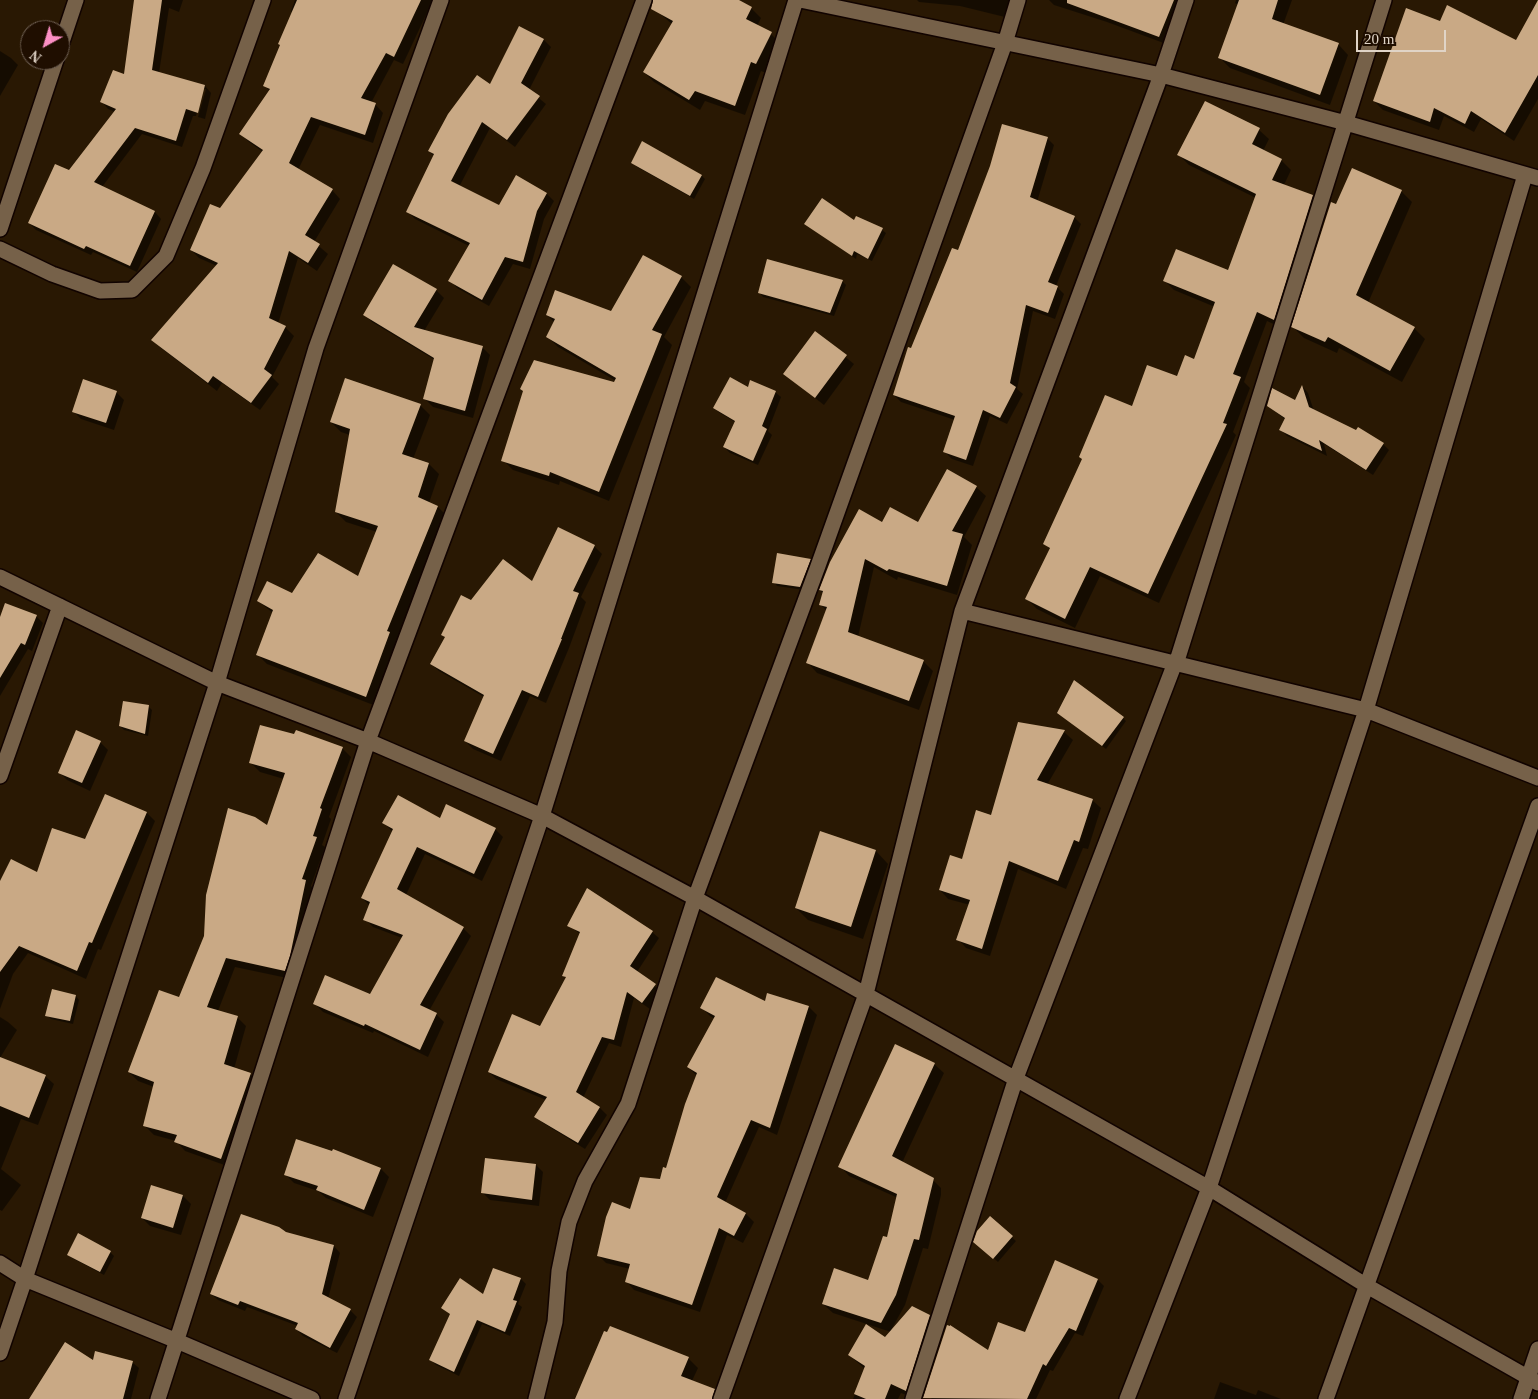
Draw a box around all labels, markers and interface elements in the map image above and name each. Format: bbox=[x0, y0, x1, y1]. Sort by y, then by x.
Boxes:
north arrow bbox=[20, 20, 70, 70]
scale bar bbox=[1358, 20, 1448, 52]
text: 20 m bbox=[1364, 31, 1394, 47]
text: N bbox=[27, 47, 45, 65]

